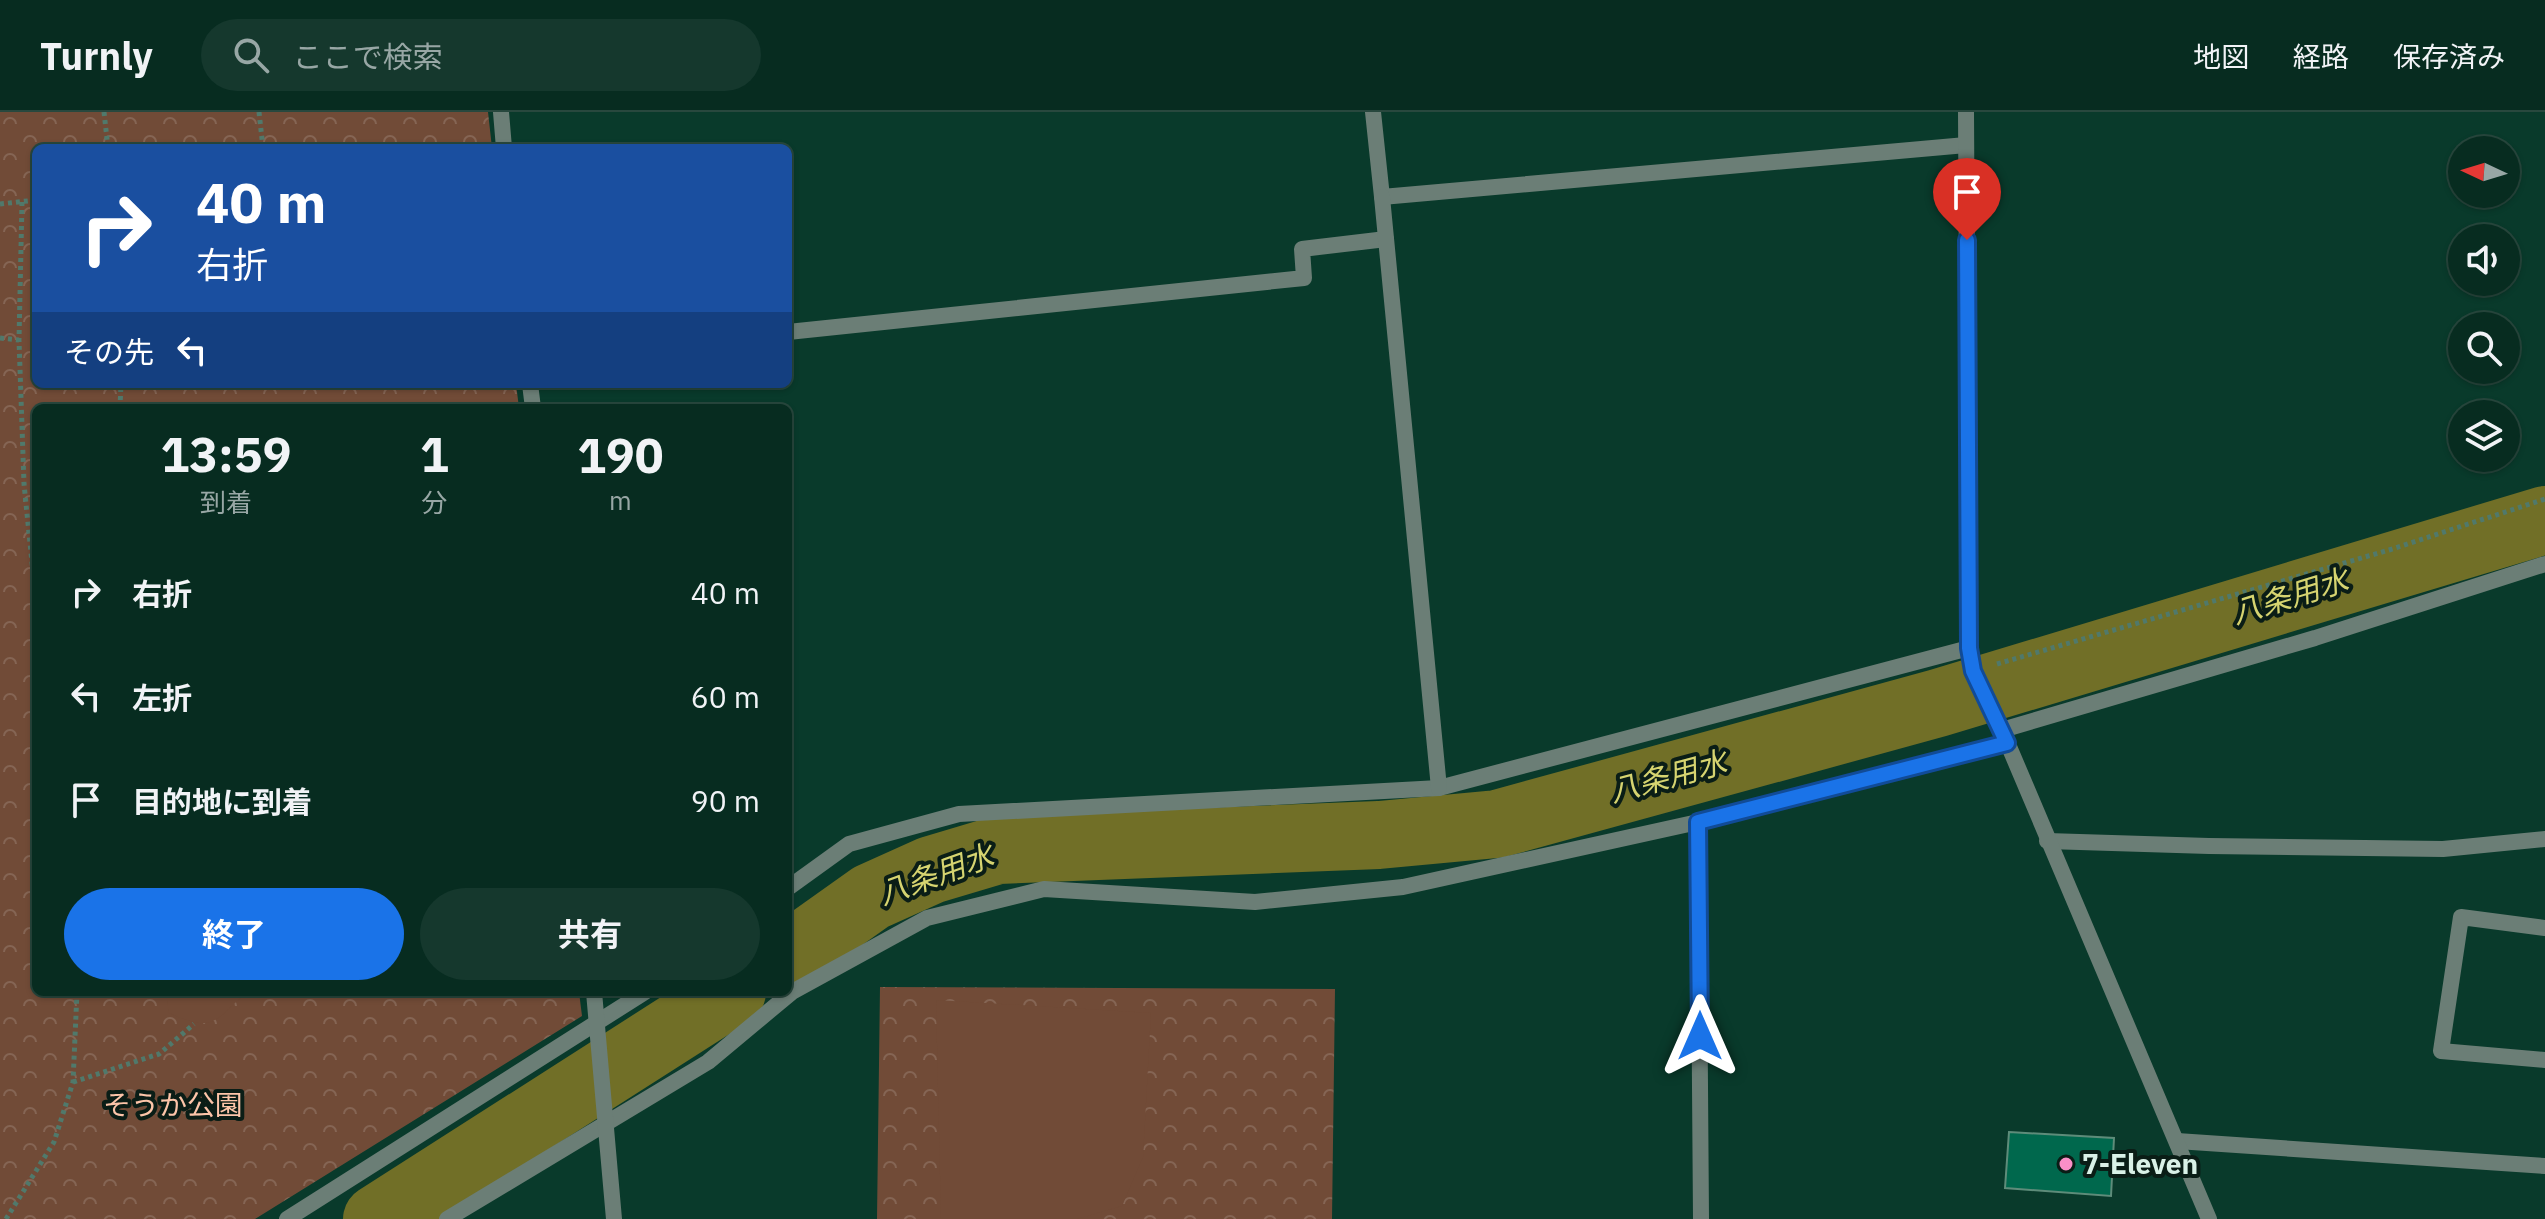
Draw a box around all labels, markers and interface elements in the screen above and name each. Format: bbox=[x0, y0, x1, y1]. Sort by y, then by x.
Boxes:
search box bbox=[201, 19, 761, 91]
text: Turnly bbox=[40, 31, 153, 80]
icon: search bbox=[229, 33, 273, 77]
text: ここで検索 bbox=[293, 37, 443, 76]
text: 地図 bbox=[2193, 38, 2249, 75]
text: 経路 bbox=[2293, 38, 2349, 75]
text: 保存済み bbox=[2393, 38, 2505, 75]
north arrow bbox=[2448, 136, 2520, 208]
map controls bbox=[2448, 136, 2520, 472]
pin bbox=[1933, 158, 2001, 240]
text: 40 m bbox=[196, 166, 326, 238]
icon: arrive bbox=[1945, 170, 1989, 214]
icon: right bbox=[64, 176, 168, 280]
button: sound bbox=[2448, 224, 2520, 296]
text: 右折 bbox=[196, 241, 268, 288]
button: search bbox=[2448, 312, 2520, 384]
icon: left bbox=[170, 328, 214, 372]
text: その先 bbox=[64, 332, 154, 371]
button: layers bbox=[2448, 400, 2520, 472]
text: 13:59 bbox=[160, 423, 291, 485]
text: 1 bbox=[420, 423, 449, 485]
text: 190 bbox=[577, 424, 664, 486]
text: m bbox=[609, 483, 632, 517]
text: 到着 bbox=[200, 485, 252, 519]
text: 分 bbox=[421, 485, 447, 519]
water label: 八条用水 bbox=[2226, 558, 2356, 632]
icon: right bbox=[64, 570, 108, 614]
text: 40 m bbox=[691, 573, 760, 612]
text: 右折 bbox=[132, 574, 192, 613]
icon: left bbox=[64, 674, 108, 718]
text: 60 m bbox=[691, 677, 760, 716]
text: 左折 bbox=[132, 678, 192, 717]
water label: 八条用水 bbox=[1605, 740, 1734, 810]
icon: arrive bbox=[64, 778, 108, 822]
text: 90 m bbox=[691, 781, 760, 820]
text: 目的地に到着 bbox=[132, 782, 312, 821]
water label: 八条用水 bbox=[872, 834, 1001, 912]
button: 終了 bbox=[64, 888, 404, 980]
button: 共有 bbox=[420, 888, 760, 980]
position arrow bbox=[1658, 994, 1742, 1078]
park label: そうか公園 bbox=[103, 1086, 243, 1123]
place label: 7-Eleven bbox=[2082, 1145, 2198, 1182]
marker: 7-Eleven bbox=[2057, 1155, 2075, 1173]

